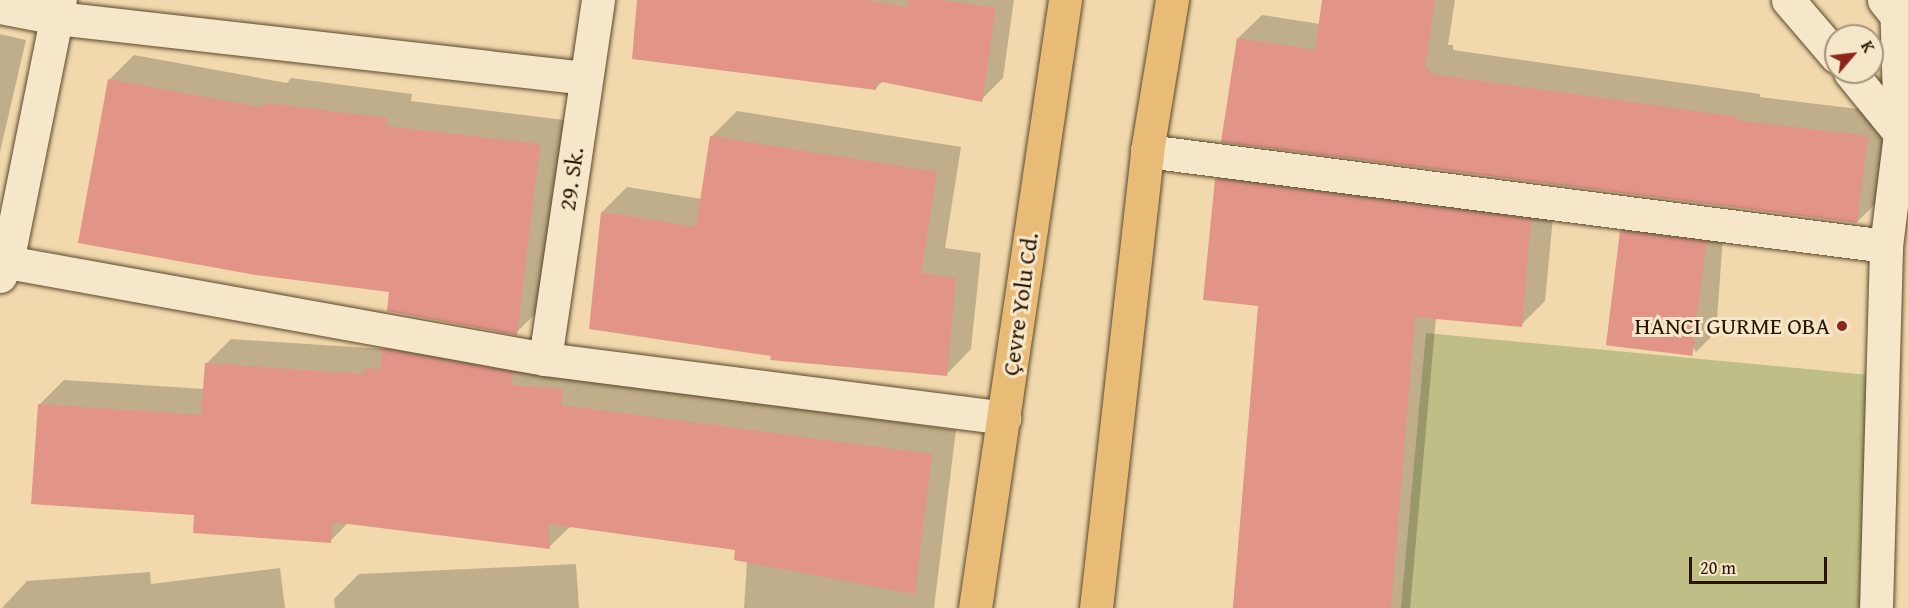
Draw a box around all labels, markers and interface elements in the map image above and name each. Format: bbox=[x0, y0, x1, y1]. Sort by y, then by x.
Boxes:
north arrow bbox=[1824, 24, 1884, 84]
text: K bbox=[1855, 36, 1881, 57]
street label: 29. Sk. bbox=[552, 145, 590, 213]
street label: Çevre Yolu Cd. bbox=[996, 231, 1044, 377]
place label: HANCI GURME OBA bbox=[1635, 312, 1830, 340]
marker: HANCI GURME OBA bbox=[1835, 319, 1849, 333]
scale bar bbox=[1692, 545, 1830, 583]
text: 20 m bbox=[1700, 554, 1736, 581]

